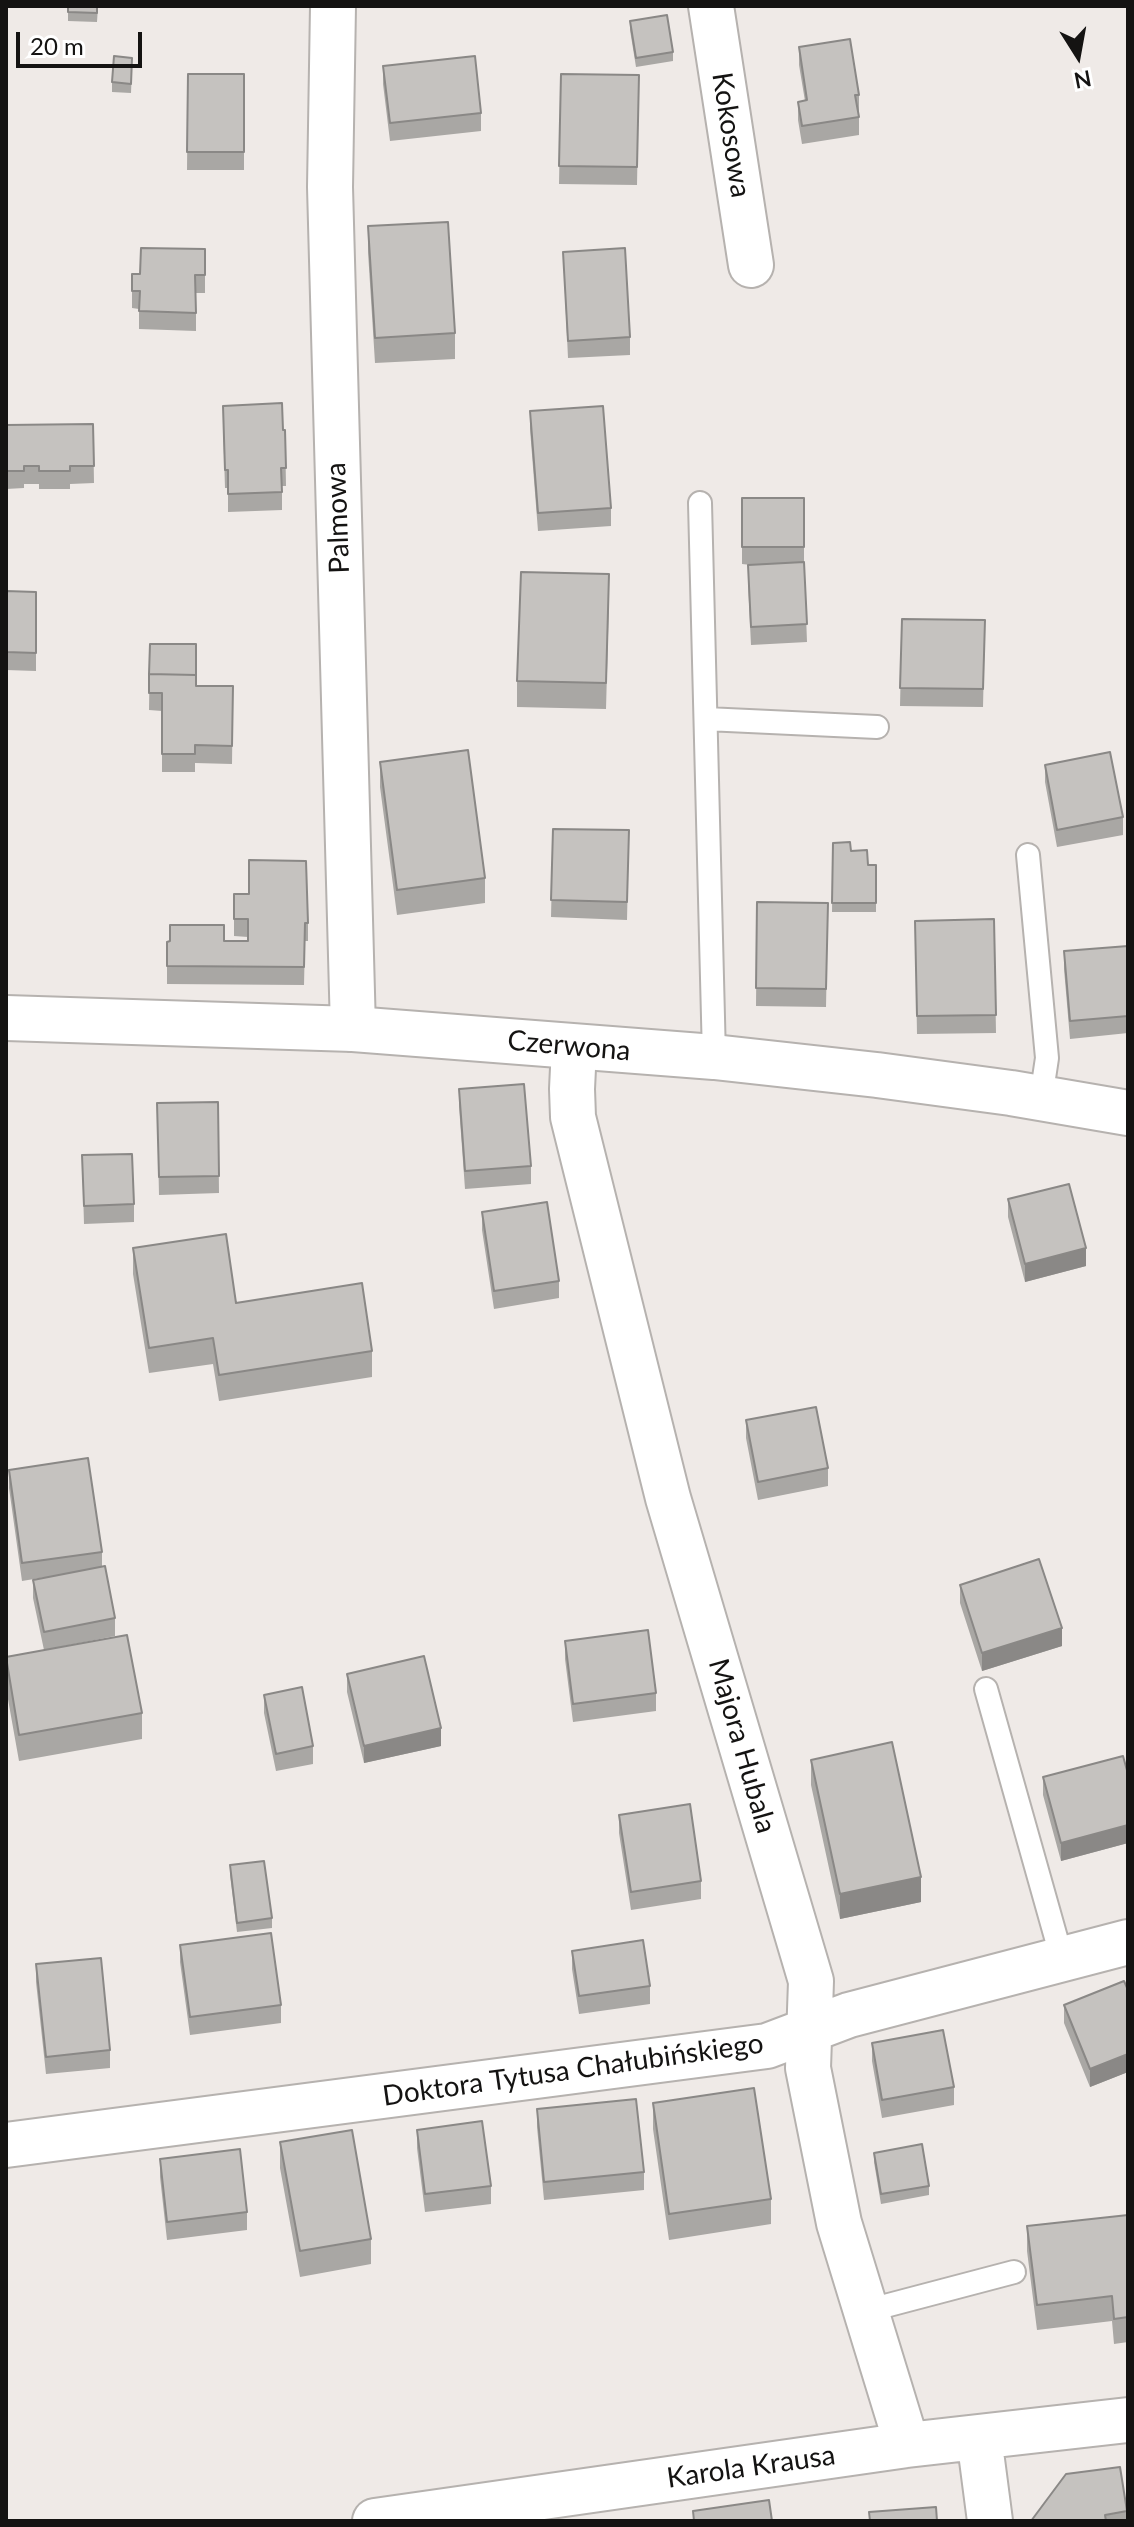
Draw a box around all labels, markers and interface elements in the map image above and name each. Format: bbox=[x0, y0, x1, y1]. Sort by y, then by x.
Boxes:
scale bar bbox=[20, 16, 146, 66]
north arrow bbox=[1038, 16, 1118, 96]
text: 20 m bbox=[30, 31, 84, 60]
text: N bbox=[1072, 65, 1094, 95]
street label: Kokosowa bbox=[705, 70, 757, 200]
street label: Palmowa bbox=[319, 462, 357, 574]
street label: Czerwona bbox=[506, 1024, 632, 1068]
street label: Majora Hubala bbox=[701, 1655, 783, 1837]
street label: Doktora Tytusa Chałubińskiego bbox=[380, 2027, 766, 2113]
street label: Karola Krausa bbox=[665, 2439, 837, 2495]

